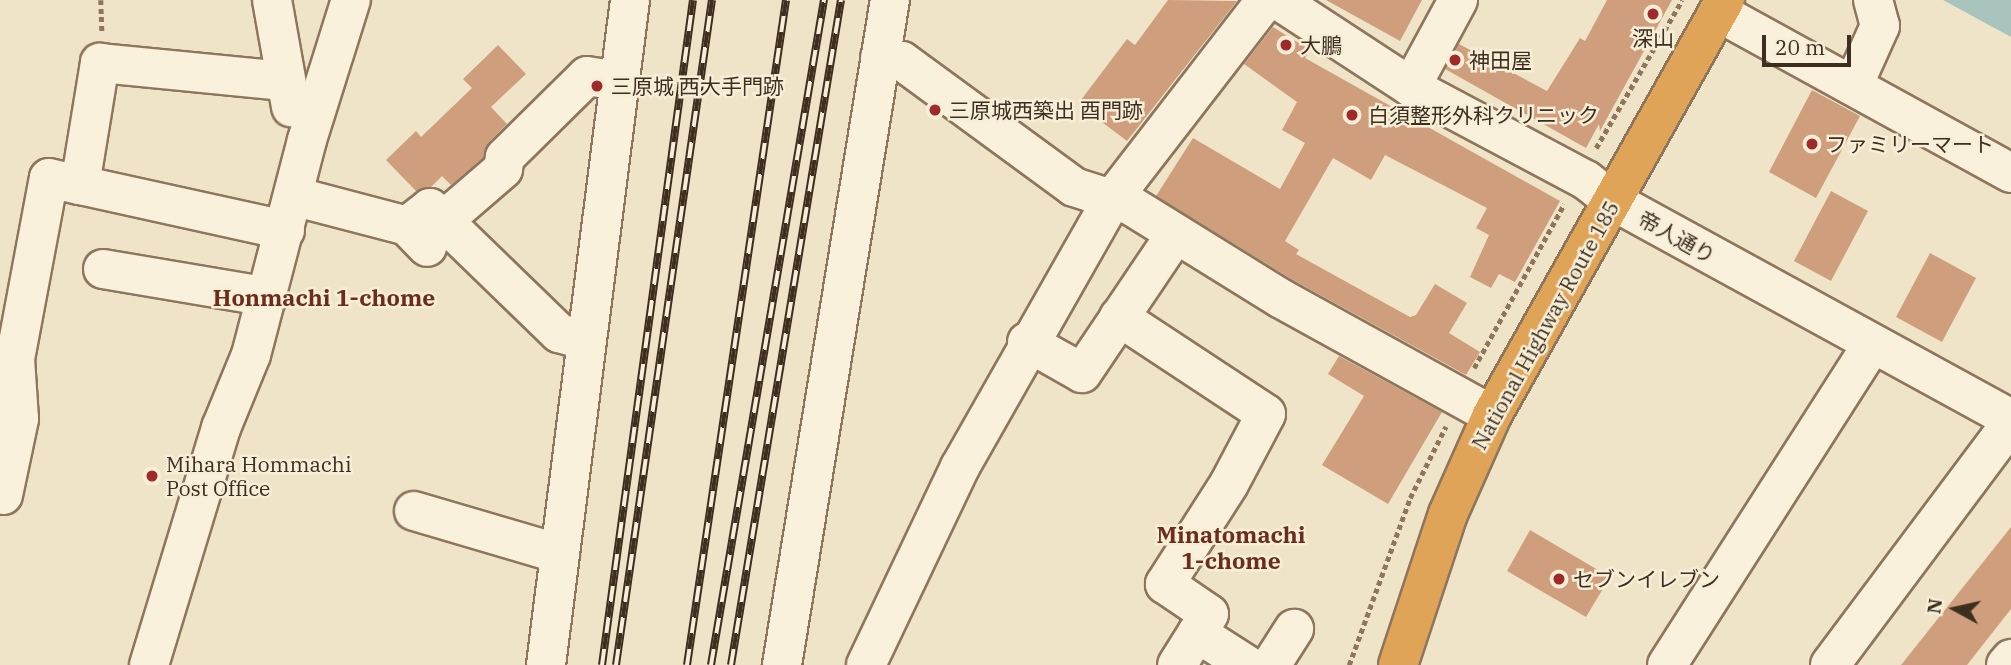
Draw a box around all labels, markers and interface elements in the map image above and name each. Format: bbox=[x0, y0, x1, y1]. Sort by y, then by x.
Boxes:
marker: 深山 bbox=[1645, 6, 1661, 22]
scale bar bbox=[1766, 21, 1855, 65]
place label: 深山 bbox=[1632, 25, 1674, 51]
place label: 大鵬 bbox=[1300, 32, 1342, 58]
text: 20 m bbox=[1775, 33, 1825, 61]
marker: 大鵬 bbox=[1278, 37, 1294, 53]
place label: 神田屋 bbox=[1469, 47, 1532, 73]
marker: 神田屋 bbox=[1447, 52, 1463, 68]
place label: 三原城 西大手門跡 bbox=[611, 73, 784, 99]
marker: 三原城 西大手門跡 bbox=[589, 78, 605, 94]
place label: 三原城西築出 酉門跡 bbox=[949, 97, 1143, 123]
marker: 三原城西築出 酉門跡 bbox=[927, 102, 943, 118]
place label: 白須整形外科クリニック bbox=[1368, 102, 1599, 128]
marker: 白須整形外科クリニック bbox=[1342, 105, 1362, 125]
place label: ファミリーマート bbox=[1826, 131, 1994, 157]
marker: ファミリーマート bbox=[1804, 136, 1820, 152]
street label: National Highway Route 185 bbox=[1466, 196, 1624, 454]
street label: 帝人通り bbox=[1634, 206, 1720, 268]
district label: Honmachi 1-chome bbox=[213, 283, 435, 311]
place label: Mihara Hommachi Post Office bbox=[166, 451, 352, 501]
marker: Mihara Hommachi Post Office bbox=[144, 468, 160, 484]
district label: Minatomachi 1-chome bbox=[1156, 520, 1306, 574]
place label: セブンイレブン bbox=[1573, 566, 1720, 592]
marker: セブンイレブン bbox=[1551, 571, 1567, 587]
north arrow bbox=[1920, 574, 1990, 644]
text: N bbox=[1921, 597, 1947, 615]

